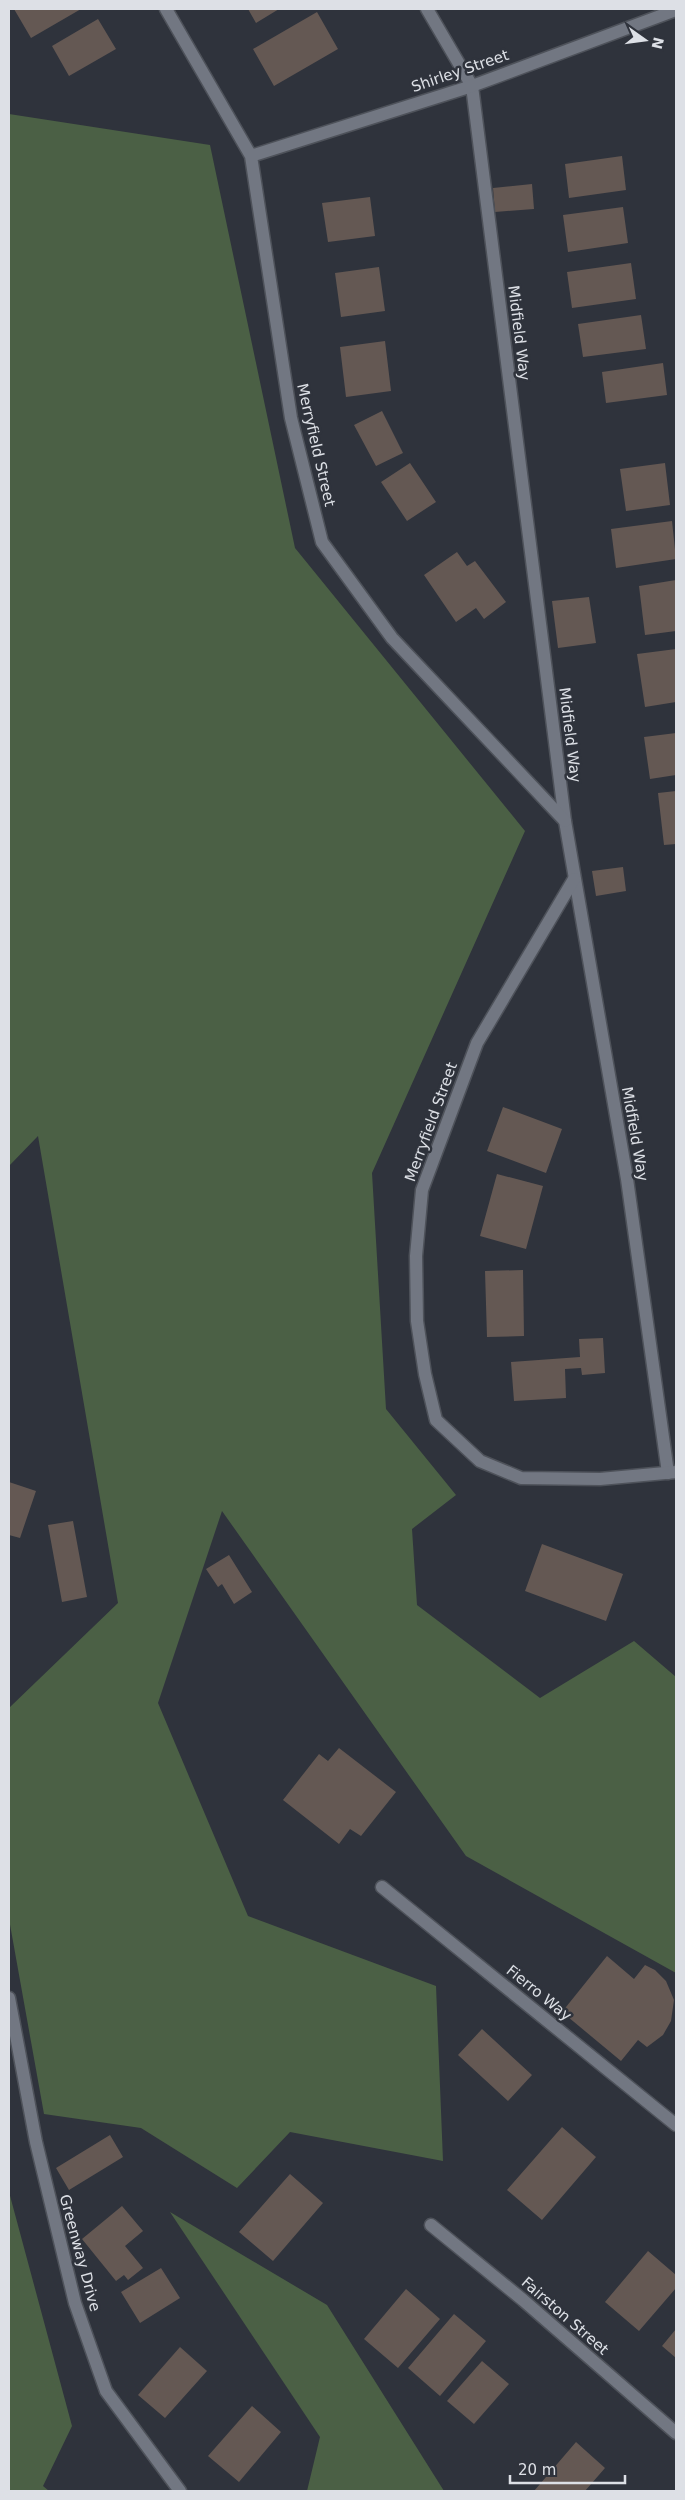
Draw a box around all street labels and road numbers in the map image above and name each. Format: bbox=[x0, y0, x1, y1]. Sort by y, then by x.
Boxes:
street label: Shirley Street bbox=[409, 46, 511, 96]
street label: Midfield Way bbox=[504, 284, 534, 382]
street label: Merryfield Street bbox=[293, 382, 339, 508]
street label: Midfield Way bbox=[555, 686, 585, 784]
street label: Merryfield Street bbox=[401, 1060, 461, 1184]
street label: Midfield Way bbox=[618, 1085, 652, 1183]
street label: Fierro Way bbox=[503, 1961, 575, 2025]
street label: Greenway Drive bbox=[56, 2192, 104, 2314]
street label: Fairston Street bbox=[518, 2273, 612, 2359]

